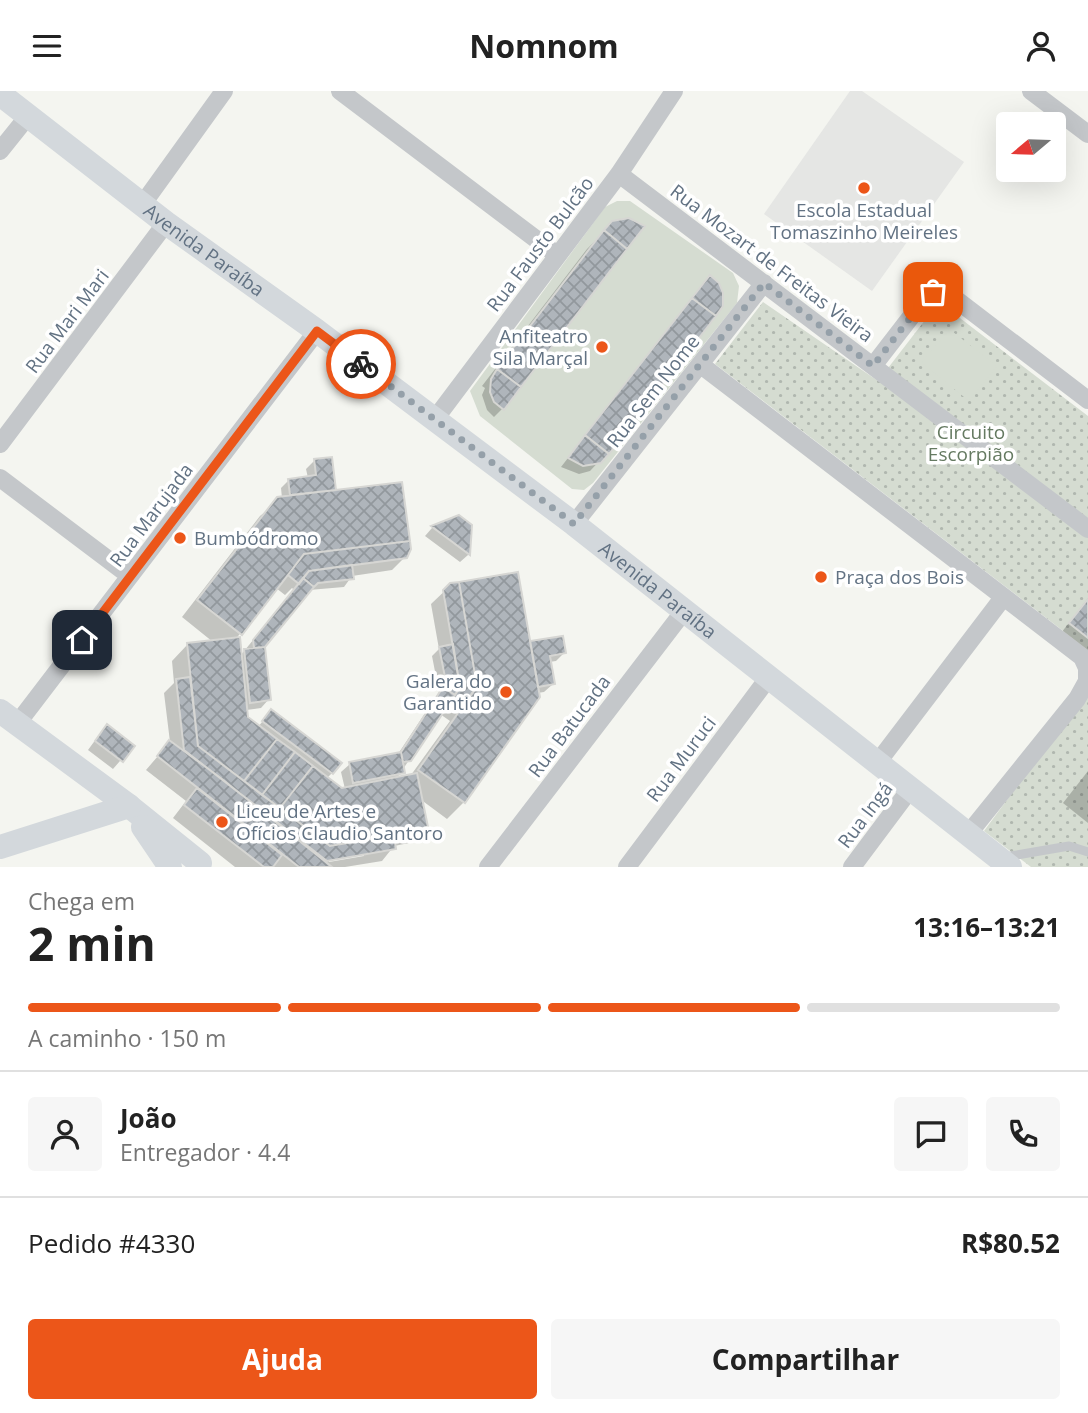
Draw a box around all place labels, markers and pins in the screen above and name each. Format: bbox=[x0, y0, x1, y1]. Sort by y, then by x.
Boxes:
marker: Escola Estadual Tomaszinho Meireles bbox=[856, 180, 872, 196]
place label: Escola Estadual Tomaszinho Meireles bbox=[770, 197, 958, 245]
pin bbox=[903, 262, 963, 322]
place label: Anfiteatro Sila Marçal bbox=[493, 323, 588, 371]
marker: Anfiteatro Sila Marçal bbox=[594, 339, 610, 355]
place label: Bumbódromo bbox=[194, 525, 318, 551]
marker: Bumbódromo bbox=[172, 530, 188, 546]
place label: Praça dos Bois bbox=[835, 564, 964, 590]
marker: Praça dos Bois bbox=[813, 569, 829, 585]
pin bbox=[52, 610, 112, 670]
place label: Galera do Garantido bbox=[403, 668, 492, 716]
marker: Galera do Garantido bbox=[498, 684, 514, 700]
place label: Liceu de Artes e Ofícios Claudio Santoro bbox=[236, 798, 443, 846]
marker: Liceu de Artes e Ofícios Claudio Santoro bbox=[214, 814, 230, 830]

